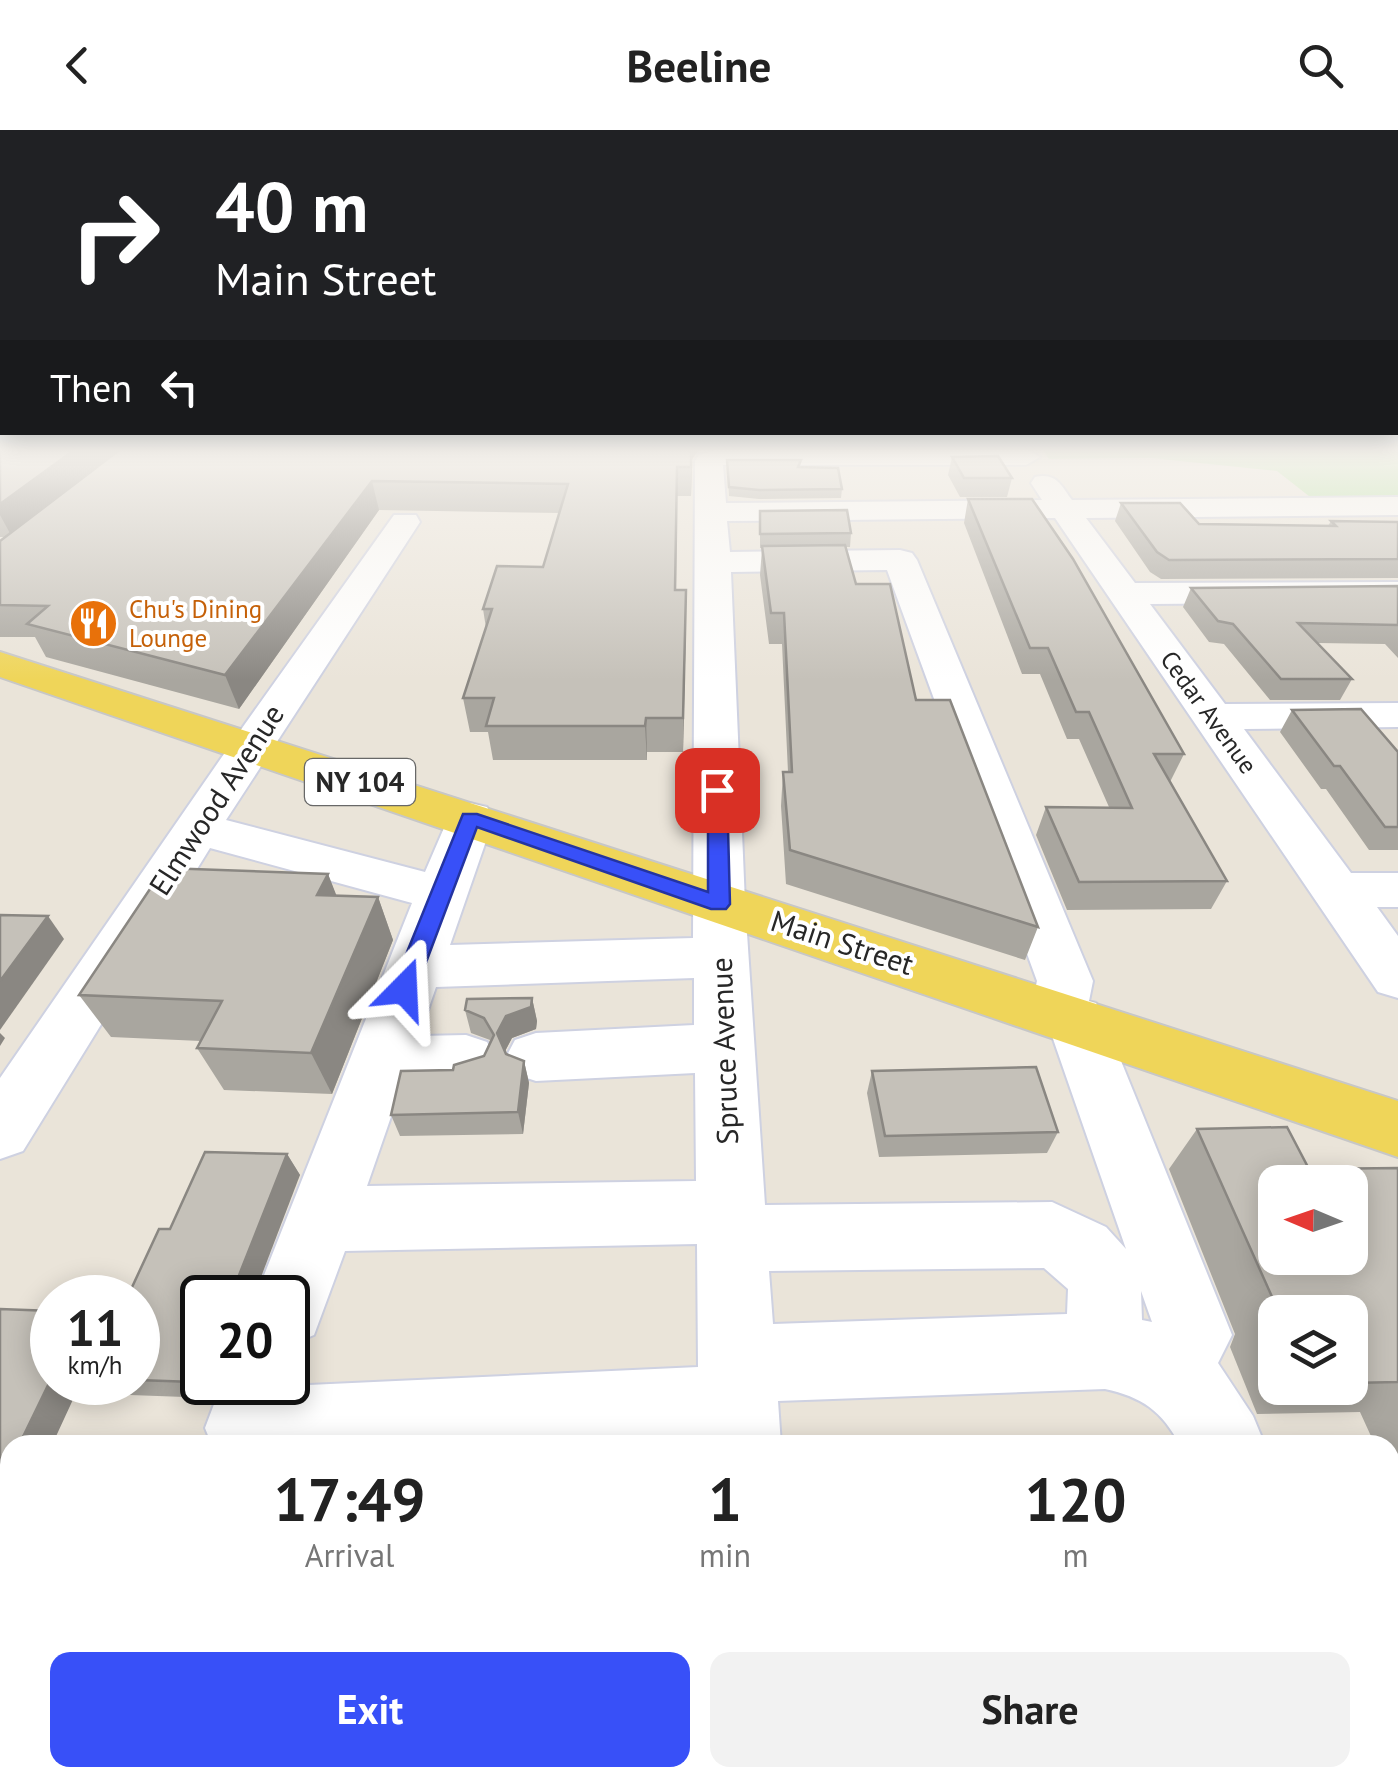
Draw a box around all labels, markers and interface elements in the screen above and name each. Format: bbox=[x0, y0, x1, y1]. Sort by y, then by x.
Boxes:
text: Beeline bbox=[627, 36, 771, 94]
icon: back bbox=[50, 38, 105, 93]
icon: search bbox=[1293, 38, 1348, 93]
text: 40 m bbox=[215, 161, 368, 251]
icon: right bbox=[50, 170, 180, 300]
text: Main Street bbox=[215, 249, 437, 307]
icon: left bbox=[152, 360, 207, 415]
text: Then bbox=[50, 363, 132, 412]
place label: Chu's Dining Lounge bbox=[129, 593, 262, 654]
restaurant icon: Chu's Dining Lounge bbox=[68, 597, 120, 649]
street label: Cedar Avenue bbox=[1154, 644, 1264, 780]
street label: Elmwood Avenue bbox=[139, 696, 292, 902]
pin bbox=[675, 748, 760, 833]
road number: NY 104 bbox=[305, 759, 415, 805]
icon: arrive bbox=[690, 763, 745, 818]
street label: Main Street bbox=[766, 900, 919, 983]
position arrow bbox=[352, 937, 456, 1041]
street label: Spruce Avenue bbox=[701, 957, 746, 1145]
north arrow bbox=[1258, 1165, 1368, 1275]
map controls bbox=[1258, 1165, 1368, 1405]
speed limit sign: 20 bbox=[180, 1275, 310, 1405]
text: 11 bbox=[67, 1295, 123, 1360]
button: layers bbox=[1258, 1295, 1368, 1405]
text: km/h bbox=[68, 1349, 122, 1381]
text: 17:49 bbox=[273, 1460, 426, 1538]
text: 1 bbox=[708, 1460, 742, 1538]
text: 120 bbox=[1025, 1460, 1127, 1538]
text: Arrival bbox=[305, 1534, 394, 1576]
text: min bbox=[699, 1534, 751, 1576]
text: m bbox=[1063, 1534, 1089, 1576]
button: Exit bbox=[50, 1652, 690, 1767]
button: Share bbox=[710, 1652, 1350, 1767]

